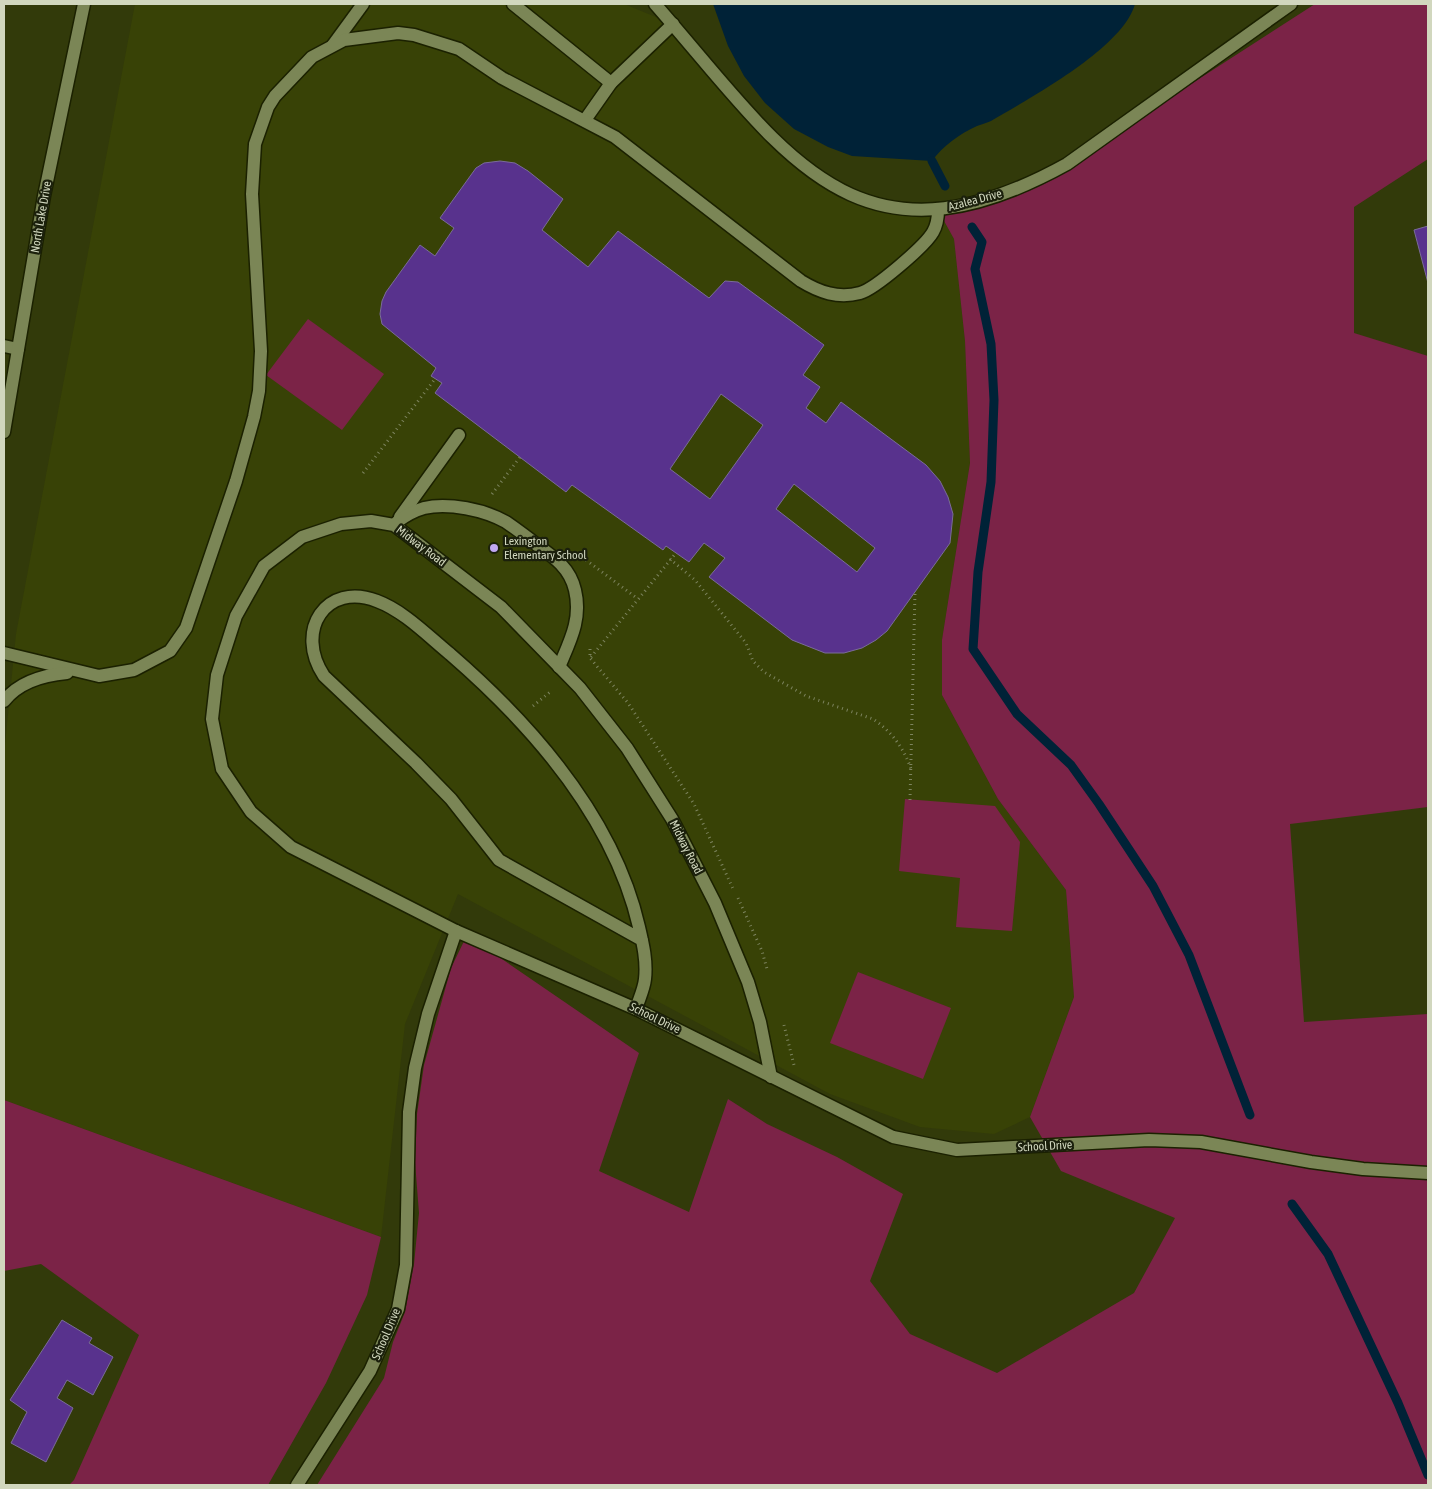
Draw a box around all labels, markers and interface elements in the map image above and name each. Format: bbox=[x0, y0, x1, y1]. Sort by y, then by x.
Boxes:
street label: North Lake Drive bbox=[28, 180, 54, 254]
street label: Azalea Drive bbox=[947, 186, 1003, 214]
street label: Midway Road bbox=[393, 523, 449, 569]
place label: Lexington Elementary School bbox=[504, 534, 587, 562]
marker: Lexington Elementary School bbox=[488, 542, 500, 554]
street label: Midway Road bbox=[666, 818, 706, 876]
street label: School Drive bbox=[627, 1000, 683, 1036]
street label: School Drive bbox=[1017, 1138, 1073, 1154]
street label: School Drive bbox=[369, 1306, 403, 1362]

